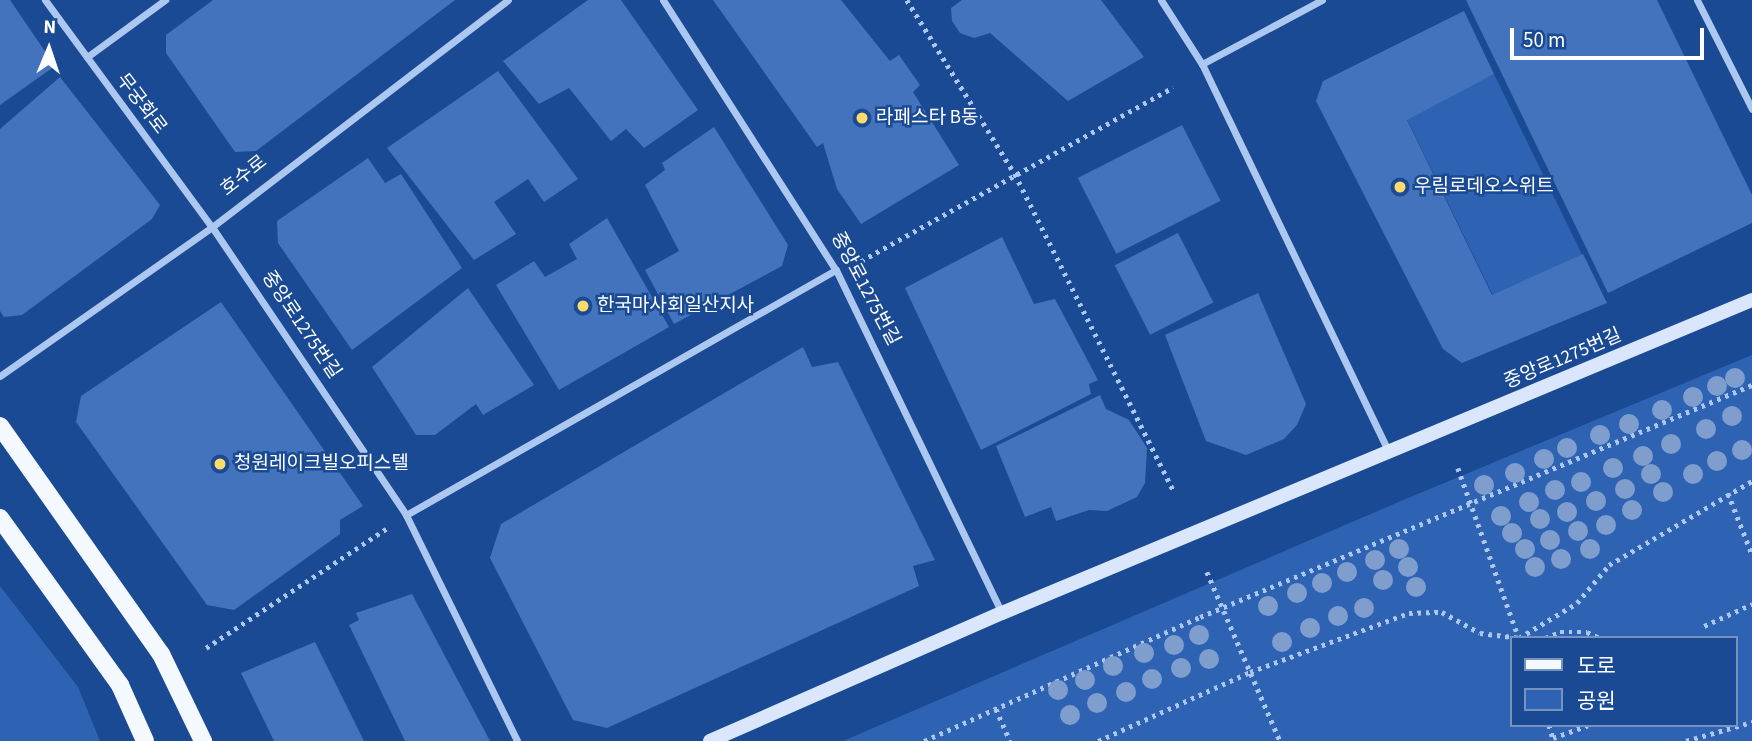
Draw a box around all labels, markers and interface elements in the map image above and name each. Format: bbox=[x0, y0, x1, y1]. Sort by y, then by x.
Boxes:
north arrow bbox=[14, 14, 84, 84]
text: N bbox=[43, 14, 57, 41]
scale bar bbox=[1514, 14, 1708, 58]
text: 50 m bbox=[1523, 25, 1565, 55]
street label: 무궁화로 bbox=[111, 69, 171, 139]
place label: 라페스타 B동 bbox=[876, 107, 978, 129]
marker: 라페스타 B동 bbox=[854, 110, 870, 126]
street label: 호수로 bbox=[216, 151, 272, 201]
place label: 우림로데오스위트 bbox=[1414, 176, 1554, 198]
marker: 우림로데오스위트 bbox=[1392, 179, 1408, 195]
street label: 중앙로1275번길 bbox=[826, 228, 904, 350]
street label: 중앙로1275번길 bbox=[257, 267, 345, 383]
place label: 한국마사회일산지사 bbox=[597, 295, 754, 317]
marker: 한국마사회일산지사 bbox=[575, 298, 591, 314]
street label: 중앙로1275번길 bbox=[1501, 324, 1625, 394]
place label: 청원레이크빌오피스텔 bbox=[234, 453, 409, 475]
marker: 청원레이크빌오피스텔 bbox=[212, 456, 228, 472]
legend bbox=[1510, 636, 1738, 727]
text: 도로 bbox=[1577, 651, 1616, 681]
text: 공원 bbox=[1577, 686, 1616, 716]

